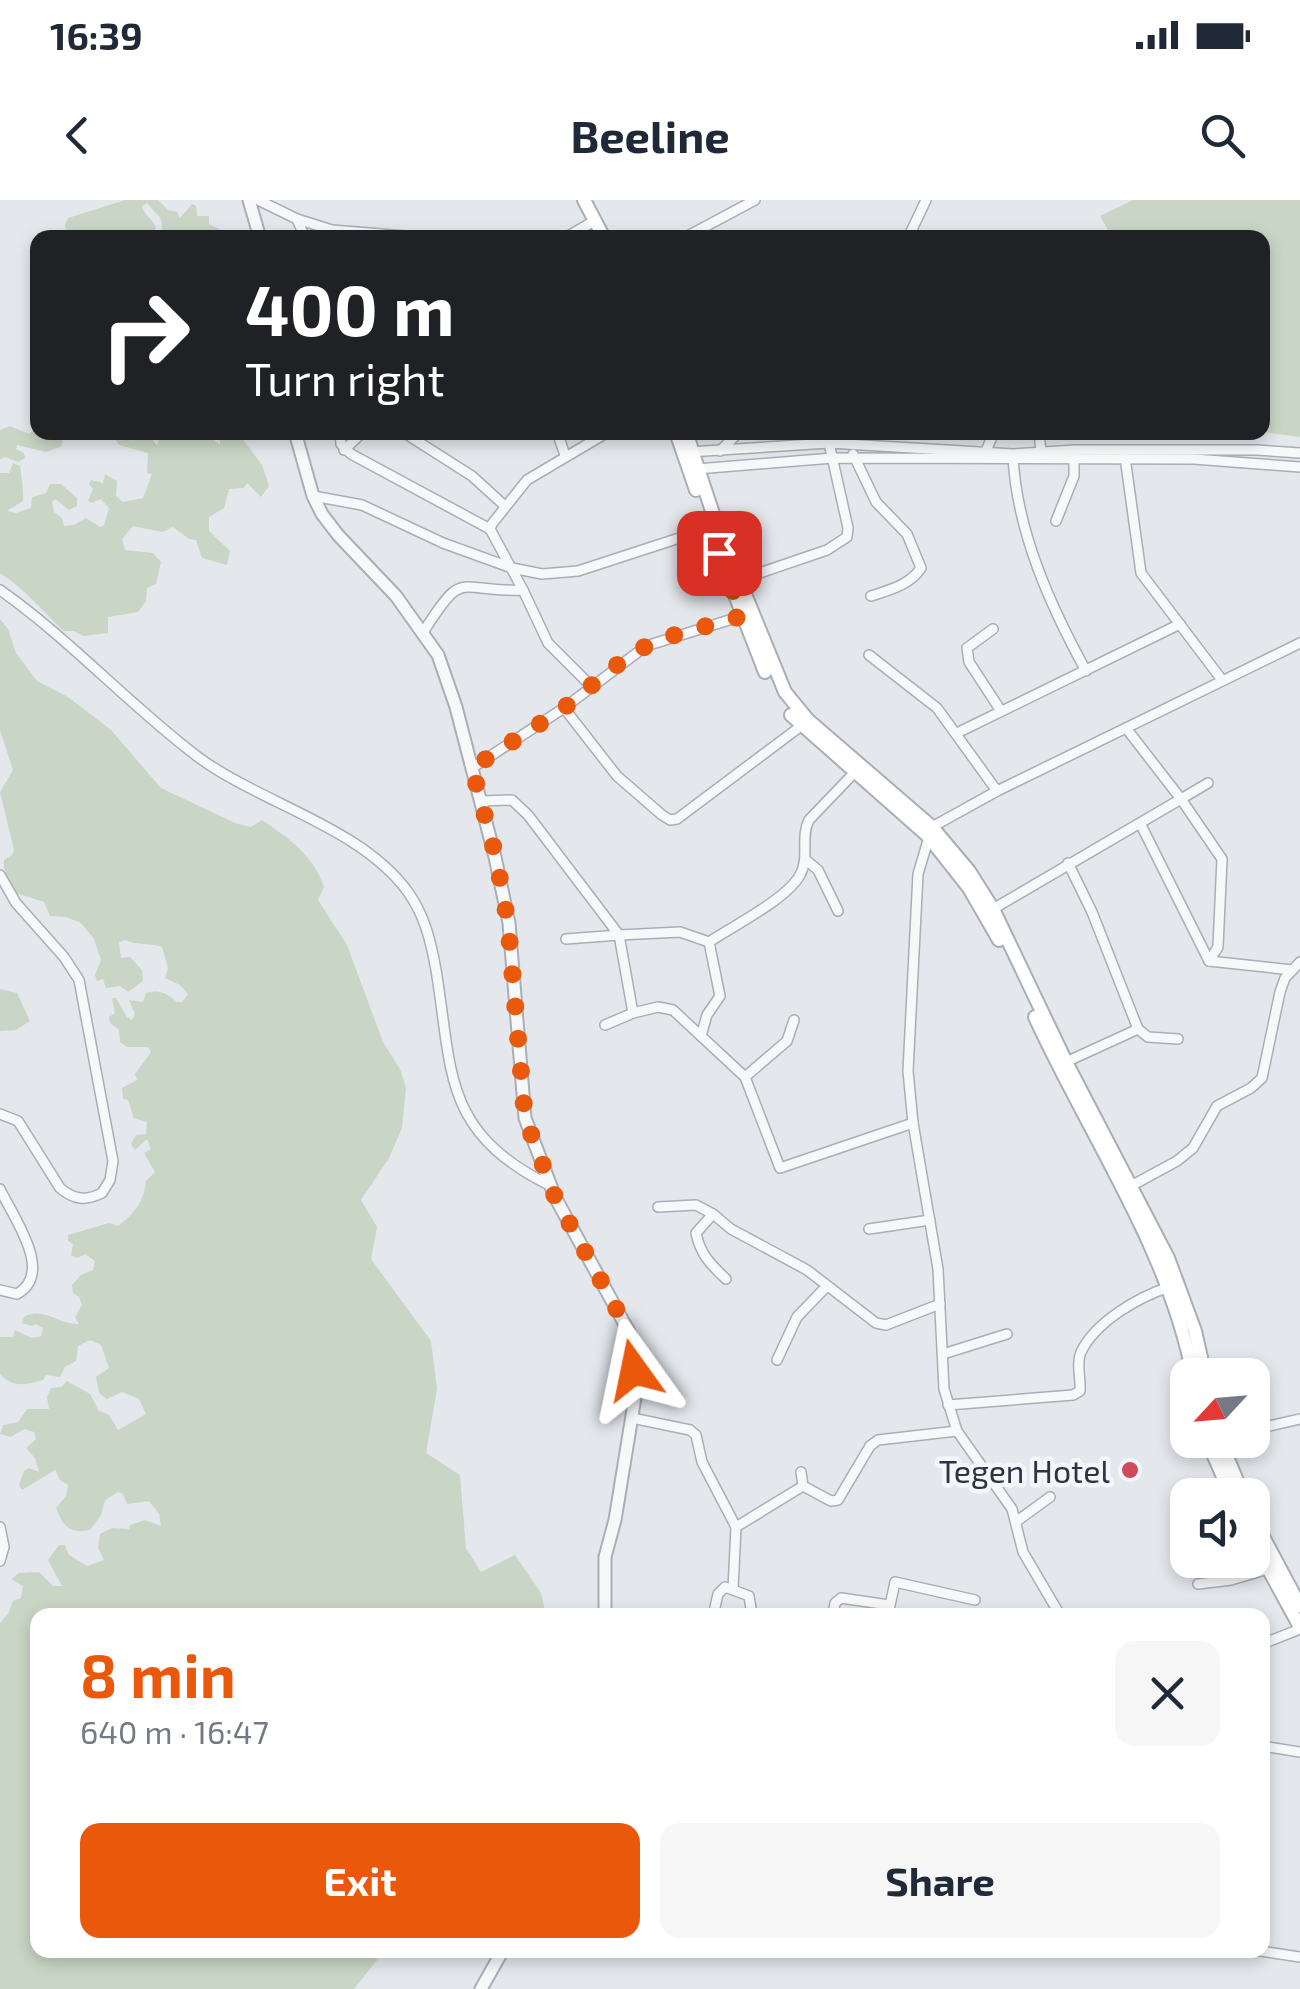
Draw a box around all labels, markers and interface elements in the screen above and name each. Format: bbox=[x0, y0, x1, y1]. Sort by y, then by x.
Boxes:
text: 16:39 bbox=[50, 12, 143, 58]
icon: back bbox=[50, 108, 105, 163]
text: Beeline bbox=[570, 108, 730, 162]
icon: search bbox=[1195, 108, 1250, 163]
text: 400 m bbox=[245, 266, 455, 350]
icon: right bbox=[80, 270, 210, 400]
text: Turn right bbox=[245, 351, 445, 405]
pin bbox=[677, 511, 762, 596]
icon: arrive bbox=[692, 526, 747, 581]
position arrow bbox=[582, 1318, 686, 1422]
north arrow bbox=[1170, 1358, 1270, 1458]
map controls bbox=[1170, 1358, 1270, 1578]
place label: Tegen Hotel bbox=[939, 1451, 1110, 1489]
marker: Tegen Hotel bbox=[1119, 1459, 1141, 1481]
button: sound bbox=[1170, 1478, 1270, 1578]
text: 8 min bbox=[80, 1638, 236, 1710]
button: close bbox=[1115, 1641, 1220, 1746]
text: 640 m · 16:47 bbox=[80, 1712, 269, 1750]
button: Exit bbox=[80, 1823, 640, 1938]
button: Share bbox=[660, 1823, 1220, 1938]

